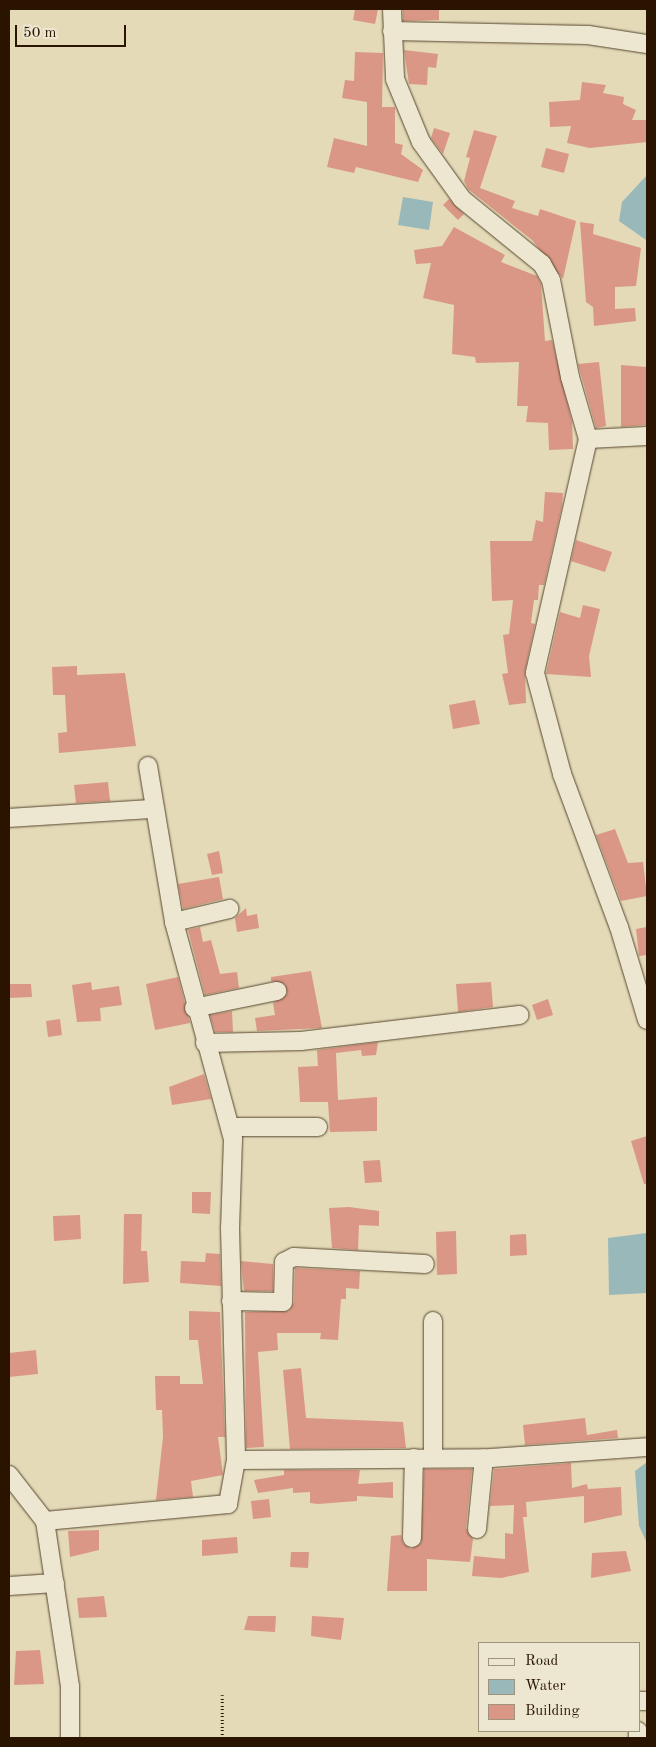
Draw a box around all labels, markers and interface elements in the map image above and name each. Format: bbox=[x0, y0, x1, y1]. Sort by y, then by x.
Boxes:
scale bar bbox=[18, 15, 129, 47]
text: 50 m bbox=[23, 26, 57, 41]
legend bbox=[478, 1642, 641, 1732]
text: Road bbox=[525, 1654, 558, 1669]
text: Water bbox=[525, 1679, 566, 1694]
text: Building bbox=[525, 1704, 580, 1719]

